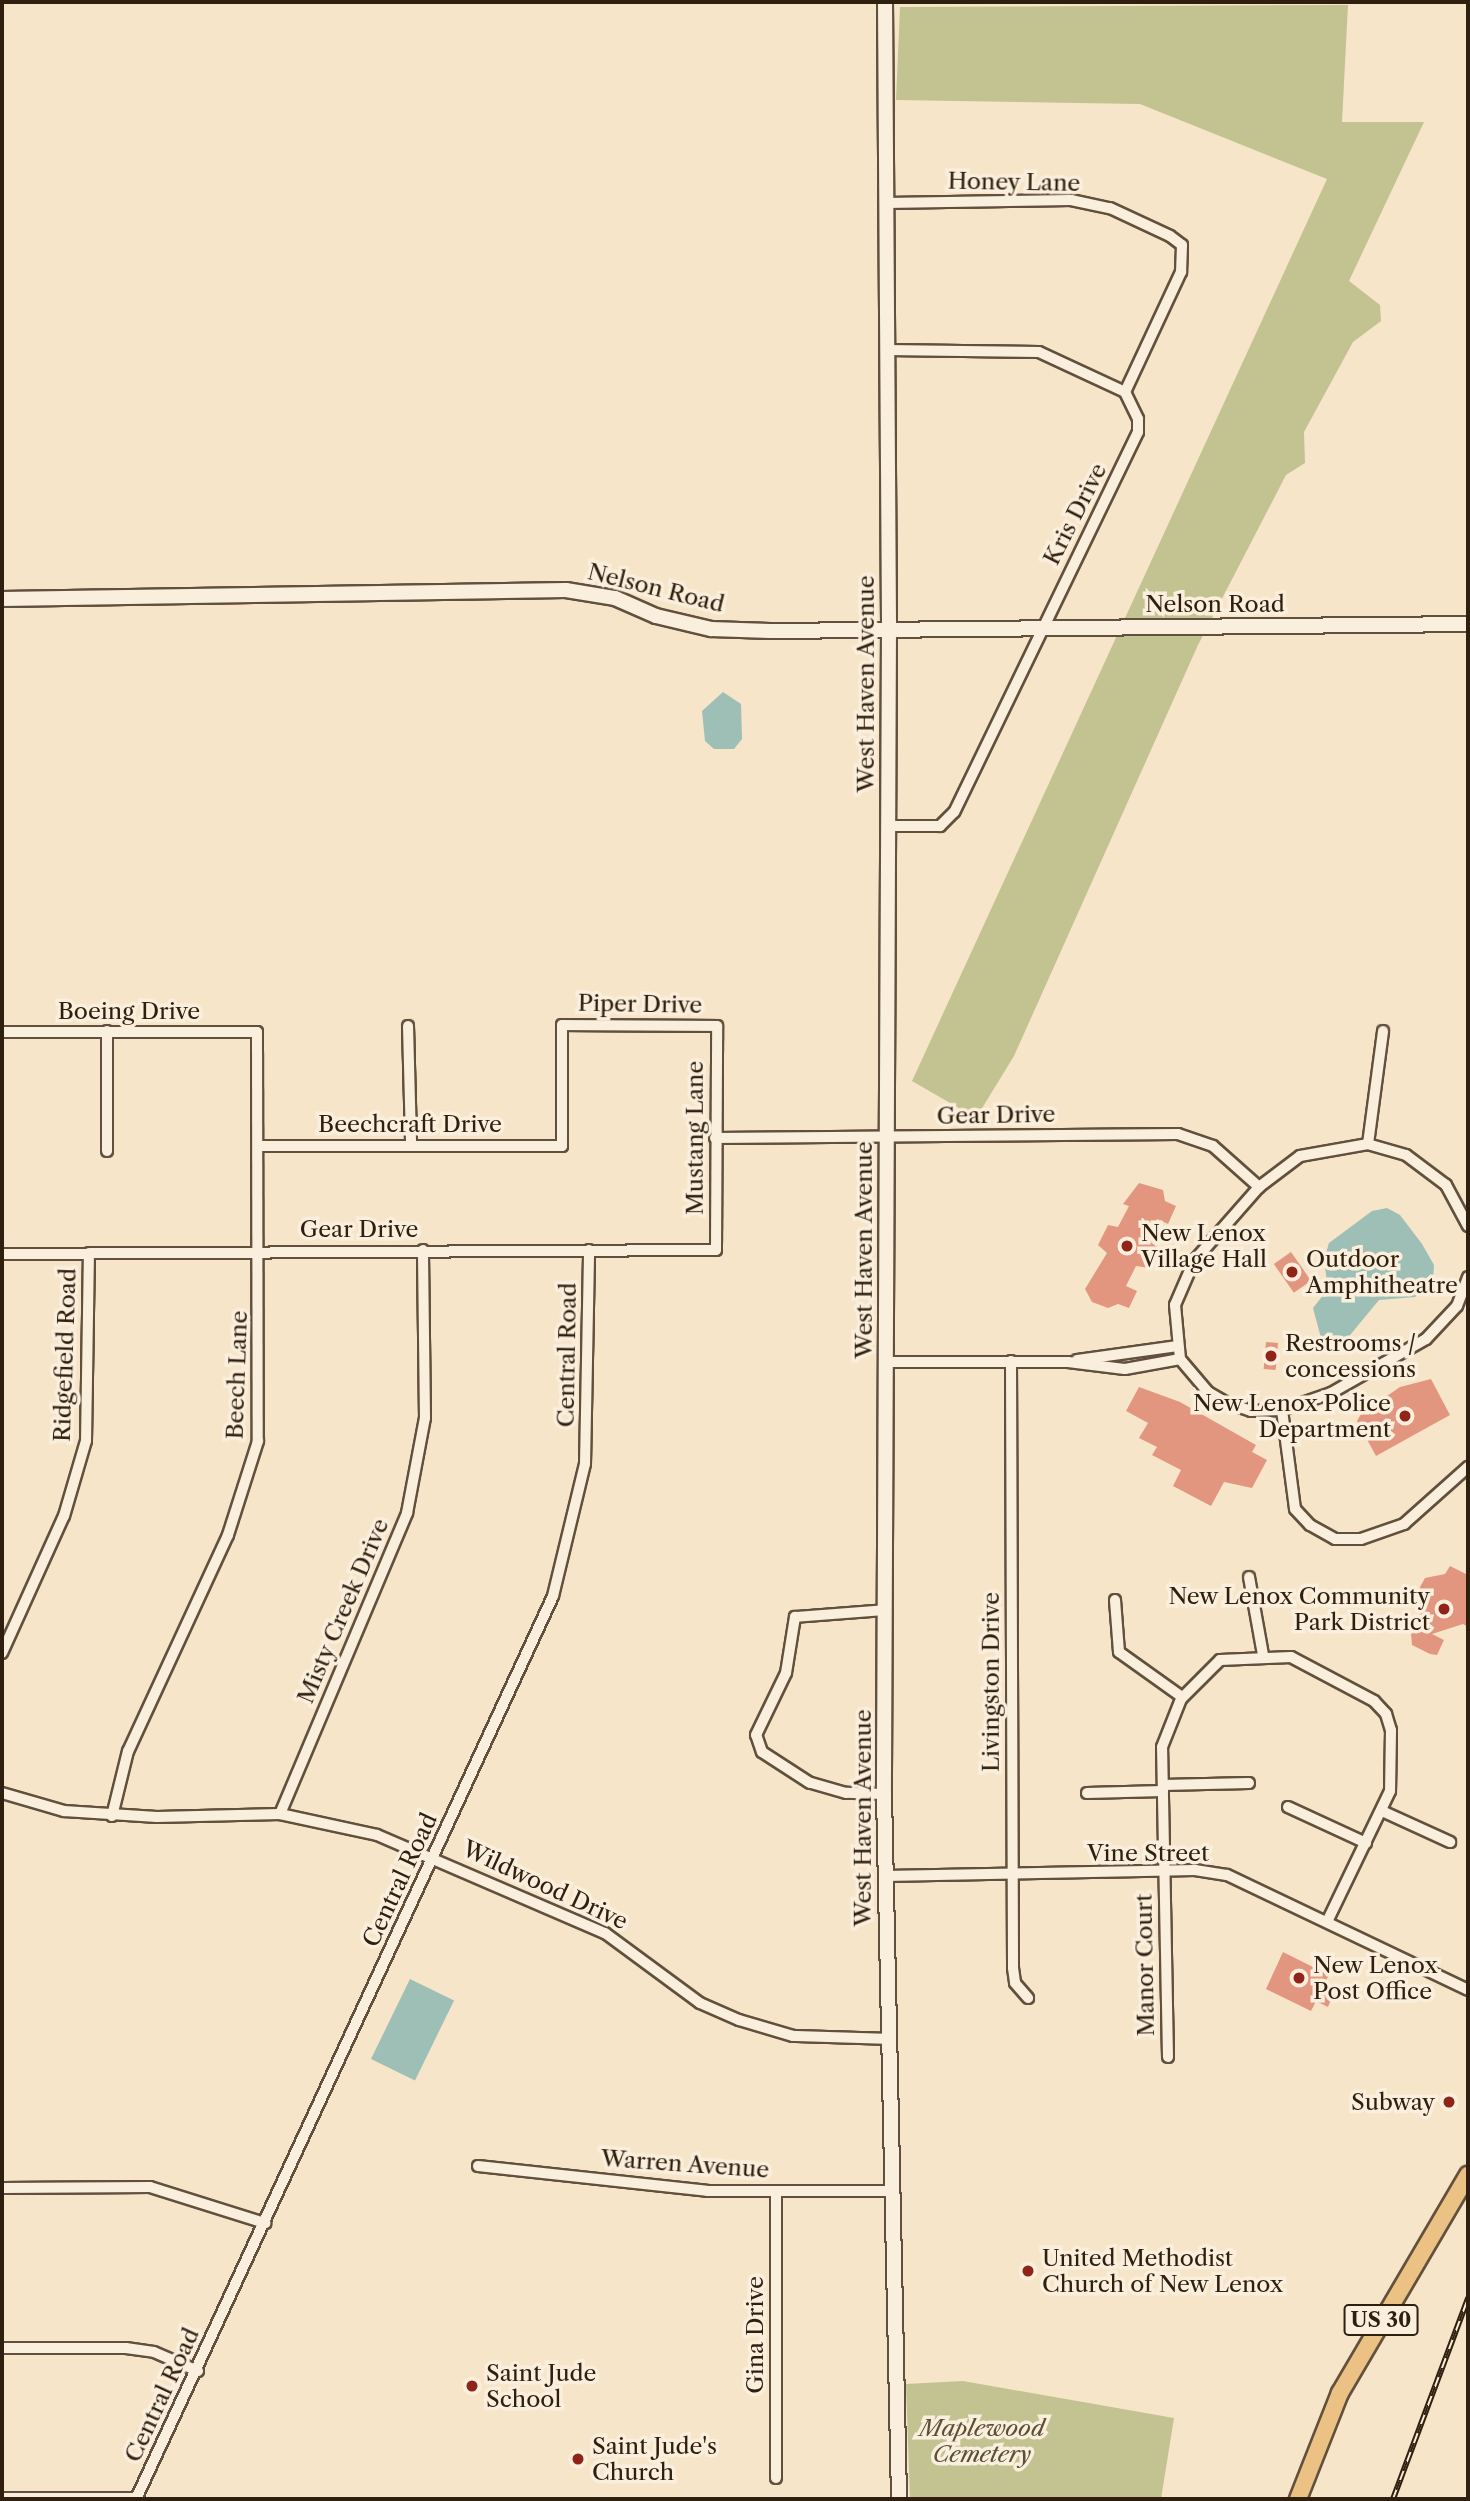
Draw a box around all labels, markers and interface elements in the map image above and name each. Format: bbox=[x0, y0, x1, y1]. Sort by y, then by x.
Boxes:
street label: Honey Lane bbox=[947, 167, 1081, 197]
street label: Kris Drive bbox=[1038, 459, 1112, 569]
street label: Nelson Road bbox=[585, 558, 727, 618]
street label: West Haven Avenue bbox=[852, 575, 880, 793]
street label: Nelson Road bbox=[1145, 590, 1285, 618]
street label: Piper Drive bbox=[577, 989, 703, 1019]
street label: Boeing Drive bbox=[58, 997, 200, 1025]
street label: Mustang Lane bbox=[681, 1061, 709, 1215]
street label: Gear Drive bbox=[936, 1100, 1056, 1130]
street label: Beechcraft Drive bbox=[318, 1110, 502, 1138]
street label: West Haven Avenue bbox=[850, 1141, 878, 1359]
street label: Gear Drive bbox=[299, 1215, 419, 1243]
place label: New Lenox Village Hall bbox=[1141, 1219, 1267, 1273]
marker: New Lenox Village Hall bbox=[1119, 1238, 1135, 1254]
place label: Outdoor Amphitheatre bbox=[1306, 1245, 1458, 1299]
marker: Outdoor Amphitheatre bbox=[1284, 1264, 1300, 1280]
street label: Ridgefield Road bbox=[48, 1268, 82, 1442]
street label: Central Road bbox=[552, 1282, 582, 1428]
street label: Beech Lane bbox=[221, 1310, 253, 1440]
place label: Restrooms / concessions bbox=[1285, 1329, 1416, 1383]
marker: Restrooms / concessions bbox=[1263, 1348, 1279, 1364]
place label: New Lenox Police Department bbox=[1192, 1389, 1391, 1443]
marker: New Lenox Police Department bbox=[1397, 1408, 1413, 1424]
street label: Misty Creek Drive bbox=[291, 1514, 395, 1708]
place label: New Lenox Community Park District bbox=[1167, 1582, 1430, 1636]
street label: Livingston Drive bbox=[977, 1592, 1005, 1772]
marker: New Lenox Community Park District bbox=[1436, 1601, 1452, 1617]
street label: West Haven Avenue bbox=[849, 1709, 877, 1927]
street label: Central Road bbox=[357, 1809, 443, 1951]
street label: Wildwood Drive bbox=[458, 1835, 632, 1935]
street label: Vine Street bbox=[1087, 1839, 1209, 1867]
street label: Manor Court bbox=[1130, 1893, 1160, 2037]
place label: New Lenox Post Office bbox=[1313, 1951, 1438, 2005]
marker: New Lenox Post Office bbox=[1291, 1970, 1307, 1986]
place label: Subway bbox=[1351, 2088, 1435, 2116]
marker: Subway bbox=[1441, 2094, 1457, 2110]
street label: Warren Avenue bbox=[599, 2144, 771, 2184]
place label: United Methodist Church of New Lenox bbox=[1042, 2244, 1284, 2298]
marker: United Methodist Church of New Lenox bbox=[1020, 2263, 1036, 2279]
street label: Gina Drive bbox=[741, 2276, 769, 2394]
road number: US 30 bbox=[1342, 2302, 1420, 2338]
street label: Central Road bbox=[119, 2324, 205, 2466]
place label: Saint Jude School bbox=[486, 2359, 596, 2413]
marker: Saint Jude School bbox=[464, 2378, 480, 2394]
park label: Maplewood Cemetery bbox=[919, 2414, 1045, 2468]
place label: Saint Jude's Church bbox=[592, 2432, 717, 2486]
marker: Saint Jude's Church bbox=[570, 2451, 586, 2467]

